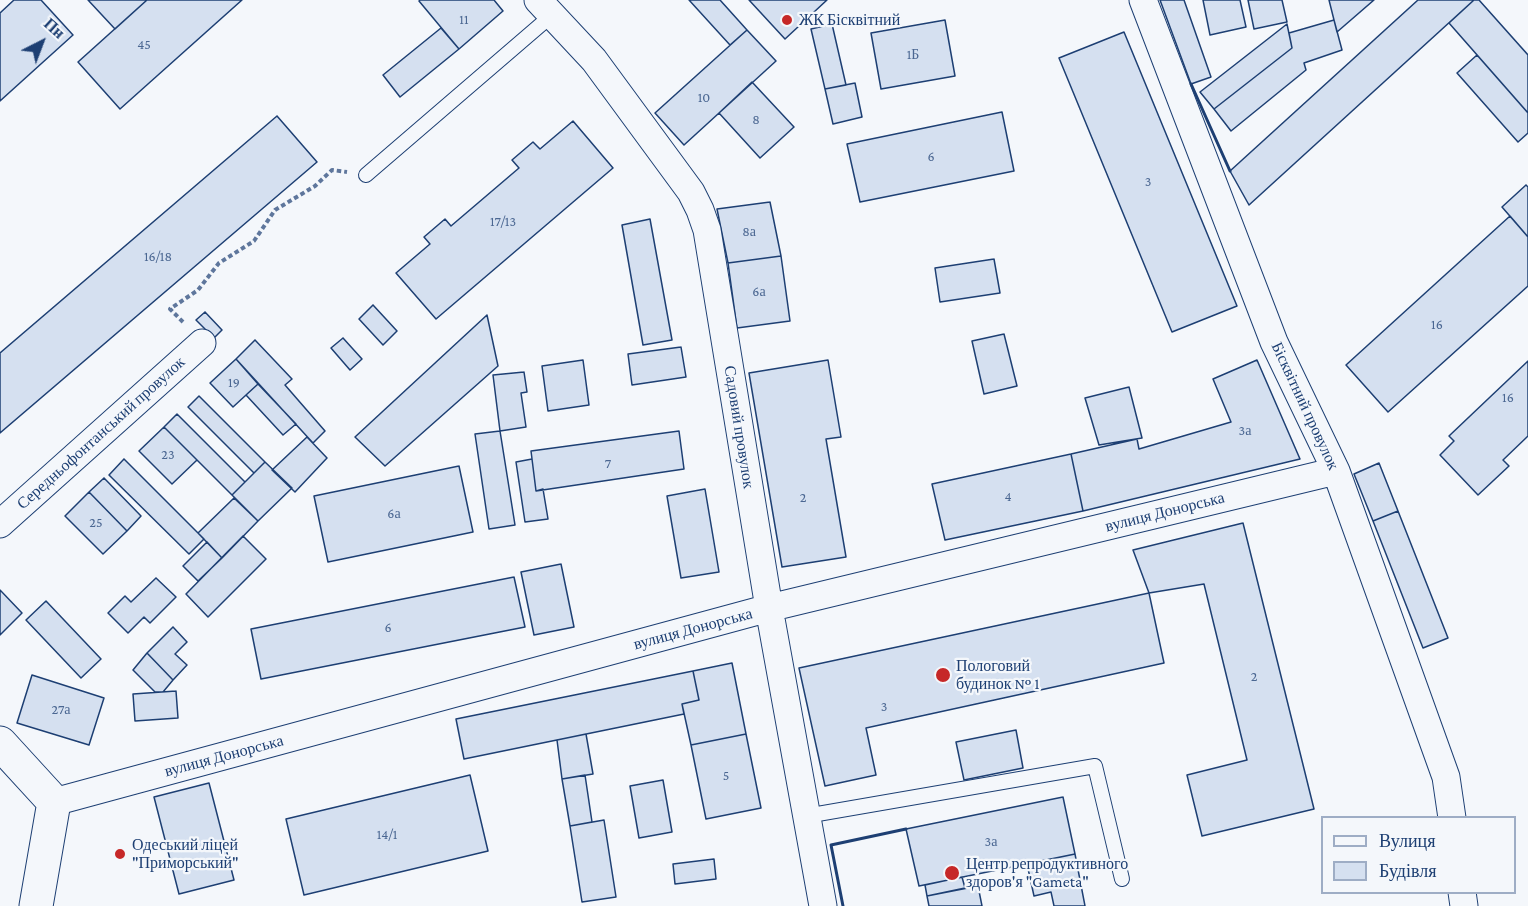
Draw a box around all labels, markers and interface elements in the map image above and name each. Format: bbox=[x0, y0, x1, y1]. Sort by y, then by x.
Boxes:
place label: ЖК Бісквітний bbox=[799, 10, 900, 30]
north arrow bbox=[12, 12, 72, 72]
house number: 11 bbox=[459, 12, 469, 28]
marker: ЖК Бісквітний bbox=[780, 13, 794, 27]
text: Пн bbox=[41, 15, 68, 42]
house number: 45 bbox=[137, 37, 151, 53]
house number: 1Б bbox=[907, 47, 919, 63]
house number: 10 bbox=[698, 90, 710, 106]
house number: 8 bbox=[752, 112, 760, 128]
house number: 6 bbox=[927, 149, 935, 165]
house number: 3 bbox=[1145, 174, 1151, 190]
house number: 17/13 bbox=[490, 214, 516, 230]
house number: 8а bbox=[742, 224, 756, 240]
house number: 16/18 bbox=[144, 249, 172, 265]
house number: 6а bbox=[752, 284, 766, 300]
house number: 16 bbox=[1431, 317, 1443, 333]
street label: Бісквітний провулок bbox=[1267, 339, 1343, 473]
street label: Середньофонтанський провулок bbox=[13, 352, 189, 514]
street label: Садовий провулок bbox=[720, 364, 758, 490]
house number: 19 bbox=[228, 375, 240, 391]
house number: 16 bbox=[1502, 390, 1514, 406]
house number: 3а bbox=[1239, 423, 1251, 439]
house number: 23 bbox=[161, 447, 175, 463]
house number: 7 bbox=[605, 456, 611, 472]
street label: вулиця Донорська bbox=[1103, 488, 1227, 536]
house number: 4 bbox=[1004, 489, 1012, 505]
house number: 2 bbox=[800, 490, 806, 506]
house number: 6а bbox=[387, 506, 401, 522]
house number: 25 bbox=[89, 515, 103, 531]
street label: вулиця Донорська bbox=[631, 604, 755, 654]
house number: 6 bbox=[384, 620, 392, 636]
place label: Пологовий будинок № 1 bbox=[956, 656, 1040, 694]
marker: Пологовий будинок № 1 bbox=[934, 666, 952, 684]
house number: 2 bbox=[1251, 669, 1257, 685]
house number: 3 bbox=[881, 699, 887, 715]
house number: 27а bbox=[51, 702, 71, 718]
street label: вулиця Донорська bbox=[162, 731, 286, 781]
house number: 5 bbox=[723, 768, 729, 784]
legend bbox=[1321, 816, 1516, 894]
house number: 14/1 bbox=[377, 827, 397, 843]
text: Вулиця bbox=[1379, 831, 1436, 851]
house number: 3а bbox=[985, 834, 997, 850]
place label: Одеський ліцей "Приморський" bbox=[132, 835, 239, 873]
marker: Одеський ліцей "Приморський" bbox=[113, 847, 127, 861]
place label: Центр репродуктивного здоров'я "Gameta" bbox=[966, 854, 1128, 892]
text: Будівля bbox=[1379, 861, 1436, 881]
marker: Центр репродуктивного здоров'я "Gameta" bbox=[943, 864, 961, 882]

